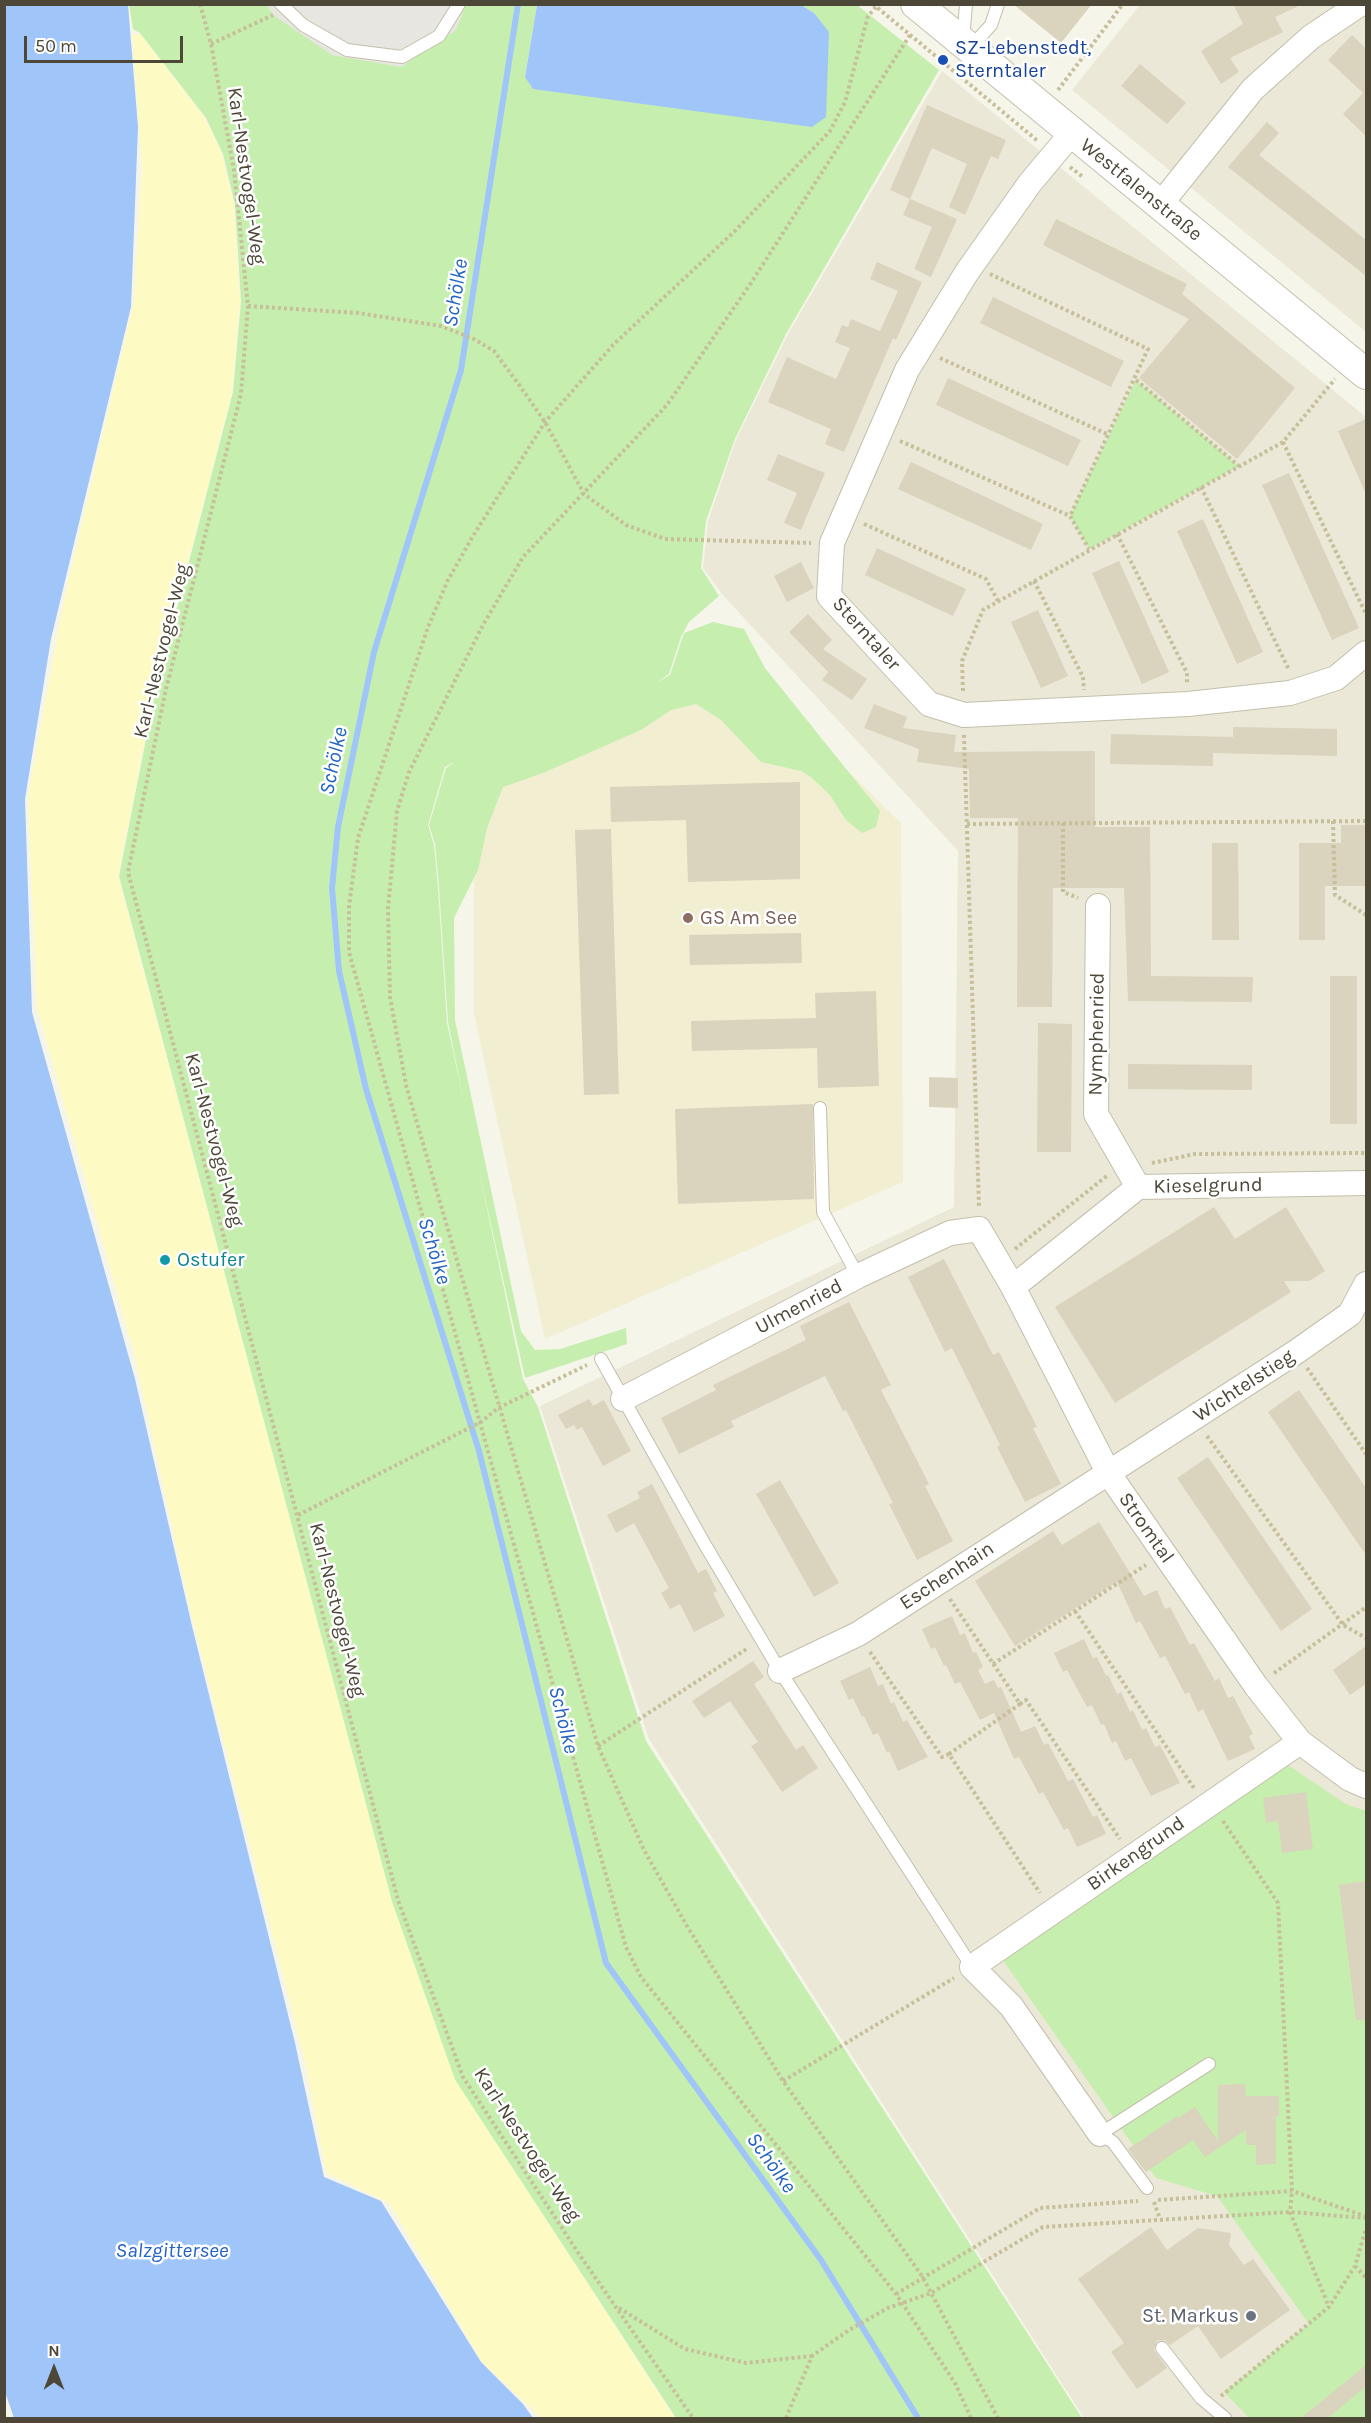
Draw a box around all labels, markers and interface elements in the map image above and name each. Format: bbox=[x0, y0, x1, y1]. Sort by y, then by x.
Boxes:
scale bar bbox=[27, 24, 186, 62]
text: 50 m bbox=[35, 35, 77, 57]
place label: SZ-Lebenstedt, Sterntaler bbox=[955, 36, 1092, 83]
marker: SZ-Lebenstedt, Sterntaler bbox=[936, 53, 950, 67]
street label: Karl-Nestvogel-Weg bbox=[222, 86, 270, 266]
street label: Westfalenstraße bbox=[1075, 133, 1207, 247]
water label: Schölke bbox=[438, 257, 474, 329]
street label: Karl-Nestvogel-Weg bbox=[129, 561, 195, 741]
street label: Sterntaler bbox=[827, 592, 905, 676]
water label: Schölke bbox=[315, 725, 353, 797]
place label: GS Am See bbox=[700, 906, 797, 930]
marker: GS Am See bbox=[681, 911, 695, 925]
street label: Nymphenried bbox=[1084, 972, 1110, 1096]
street label: Karl-Nestvogel-Weg bbox=[179, 1051, 249, 1229]
street label: Kieselgrund bbox=[1153, 1173, 1263, 1199]
water label: Schölke bbox=[412, 1215, 456, 1287]
place label: Ostufer bbox=[177, 1248, 244, 1272]
marker: Ostufer bbox=[158, 1253, 172, 1267]
street label: Ulmenried bbox=[751, 1274, 847, 1340]
street label: Wichtelstieg bbox=[1189, 1345, 1299, 1427]
street label: Stromtal bbox=[1113, 1488, 1179, 1568]
street label: Karl-Nestvogel-Weg bbox=[304, 1520, 370, 1700]
street label: Eschenhain bbox=[895, 1537, 999, 1615]
water label: Schölke bbox=[542, 1684, 584, 1756]
street label: Birkengrund bbox=[1083, 1812, 1189, 1896]
street label: Karl-Nestvogel-Weg bbox=[468, 2063, 586, 2227]
water label: Schölke bbox=[741, 2128, 801, 2198]
water label: Salzgittersee bbox=[115, 2238, 229, 2264]
place label: St. Markus bbox=[1142, 2304, 1239, 2328]
marker: St. Markus bbox=[1244, 2309, 1258, 2323]
north arrow bbox=[24, 2339, 84, 2399]
text: N bbox=[48, 2341, 60, 2360]

